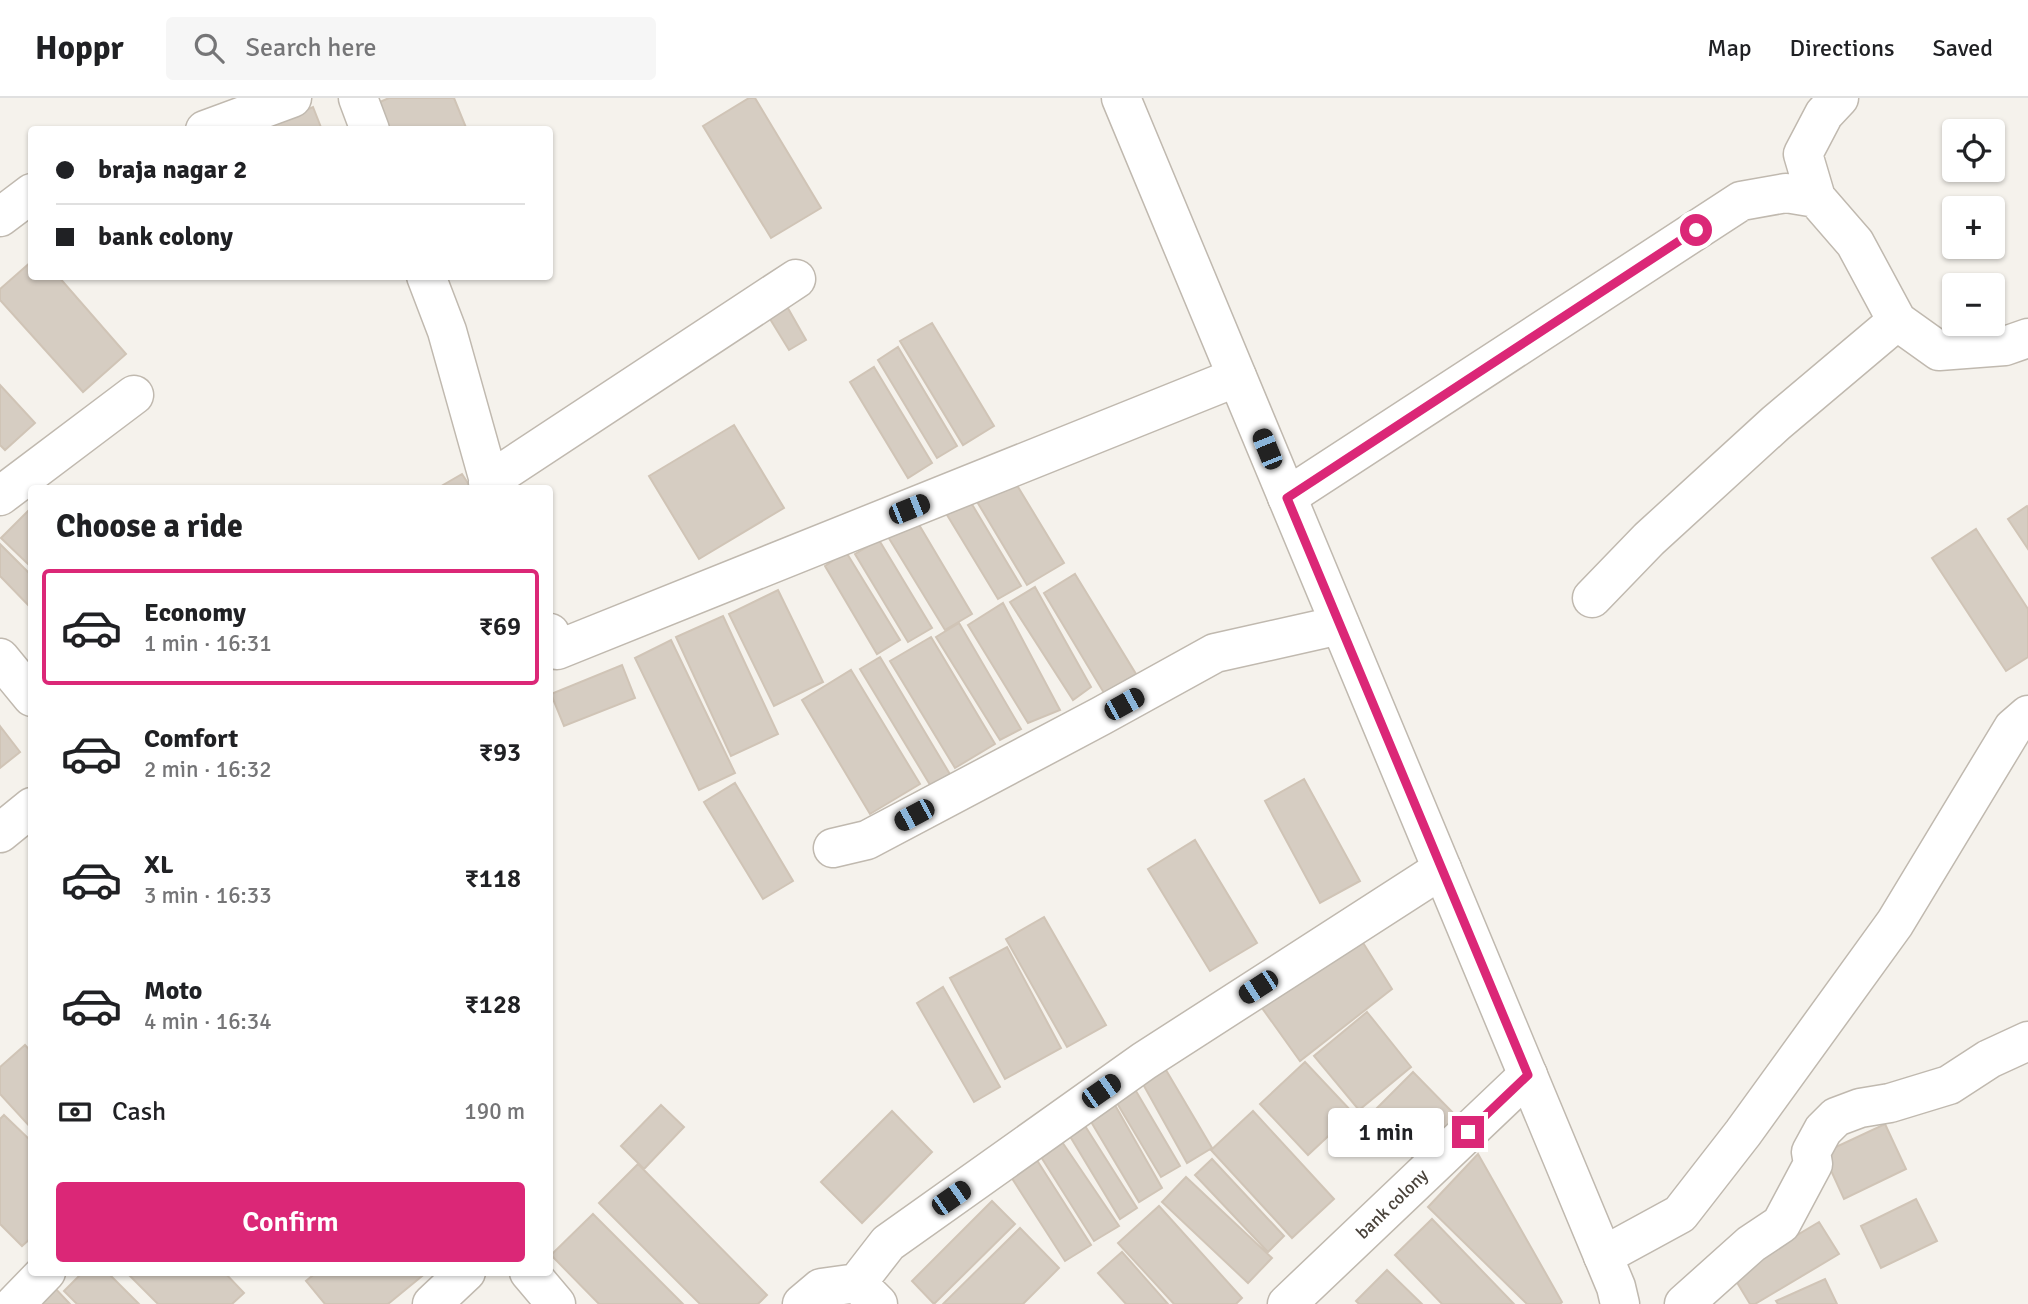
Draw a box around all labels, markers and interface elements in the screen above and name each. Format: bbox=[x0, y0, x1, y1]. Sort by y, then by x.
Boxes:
search box bbox=[166, 17, 656, 80]
text: Hoppr bbox=[35, 28, 124, 69]
icon: search bbox=[190, 29, 228, 67]
text: Search here bbox=[246, 32, 377, 64]
text: Map bbox=[1707, 33, 1752, 63]
text: Directions bbox=[1790, 33, 1895, 63]
text: Saved bbox=[1933, 33, 1993, 63]
map controls bbox=[1942, 119, 2005, 336]
button: locate bbox=[1942, 119, 2005, 182]
text: braja nagar 2 bbox=[98, 154, 247, 186]
button: + bbox=[1942, 196, 2005, 259]
route start bbox=[1680, 214, 1712, 246]
text: bank colony bbox=[98, 221, 233, 253]
button: − bbox=[1942, 273, 2005, 336]
car bbox=[1250, 426, 1285, 472]
car bbox=[886, 491, 933, 527]
text: Choose a ride bbox=[56, 507, 243, 546]
icon: car bbox=[60, 596, 123, 659]
text: Economy bbox=[144, 597, 246, 629]
text: ₹69 bbox=[479, 611, 521, 643]
text: 1 min · 16:31 bbox=[144, 629, 272, 658]
car bbox=[1101, 685, 1148, 723]
icon: car bbox=[60, 722, 123, 785]
text: Comfort bbox=[144, 723, 238, 755]
text: ₹93 bbox=[479, 737, 521, 769]
text: 2 min · 16:32 bbox=[144, 755, 272, 784]
car bbox=[891, 796, 938, 834]
icon: car bbox=[60, 848, 123, 911]
text: XL bbox=[144, 849, 174, 881]
text: ₹118 bbox=[465, 863, 521, 895]
text: 3 min · 16:33 bbox=[144, 881, 272, 910]
car bbox=[1235, 967, 1282, 1007]
icon: car bbox=[60, 974, 123, 1037]
text: Moto bbox=[144, 975, 202, 1007]
text: ₹128 bbox=[465, 989, 521, 1021]
text: 4 min · 16:34 bbox=[144, 1007, 272, 1036]
car bbox=[1078, 1070, 1125, 1112]
icon: cash bbox=[56, 1093, 94, 1131]
text: Cash bbox=[112, 1096, 166, 1128]
text: 190 m bbox=[464, 1097, 525, 1126]
callout: 1 min bbox=[1328, 1108, 1444, 1156]
route end bbox=[1452, 1116, 1484, 1148]
text: 1 min bbox=[1358, 1118, 1414, 1147]
street label: bank colony bbox=[1351, 1164, 1433, 1244]
car bbox=[928, 1177, 975, 1219]
button: Confirm bbox=[56, 1182, 525, 1262]

